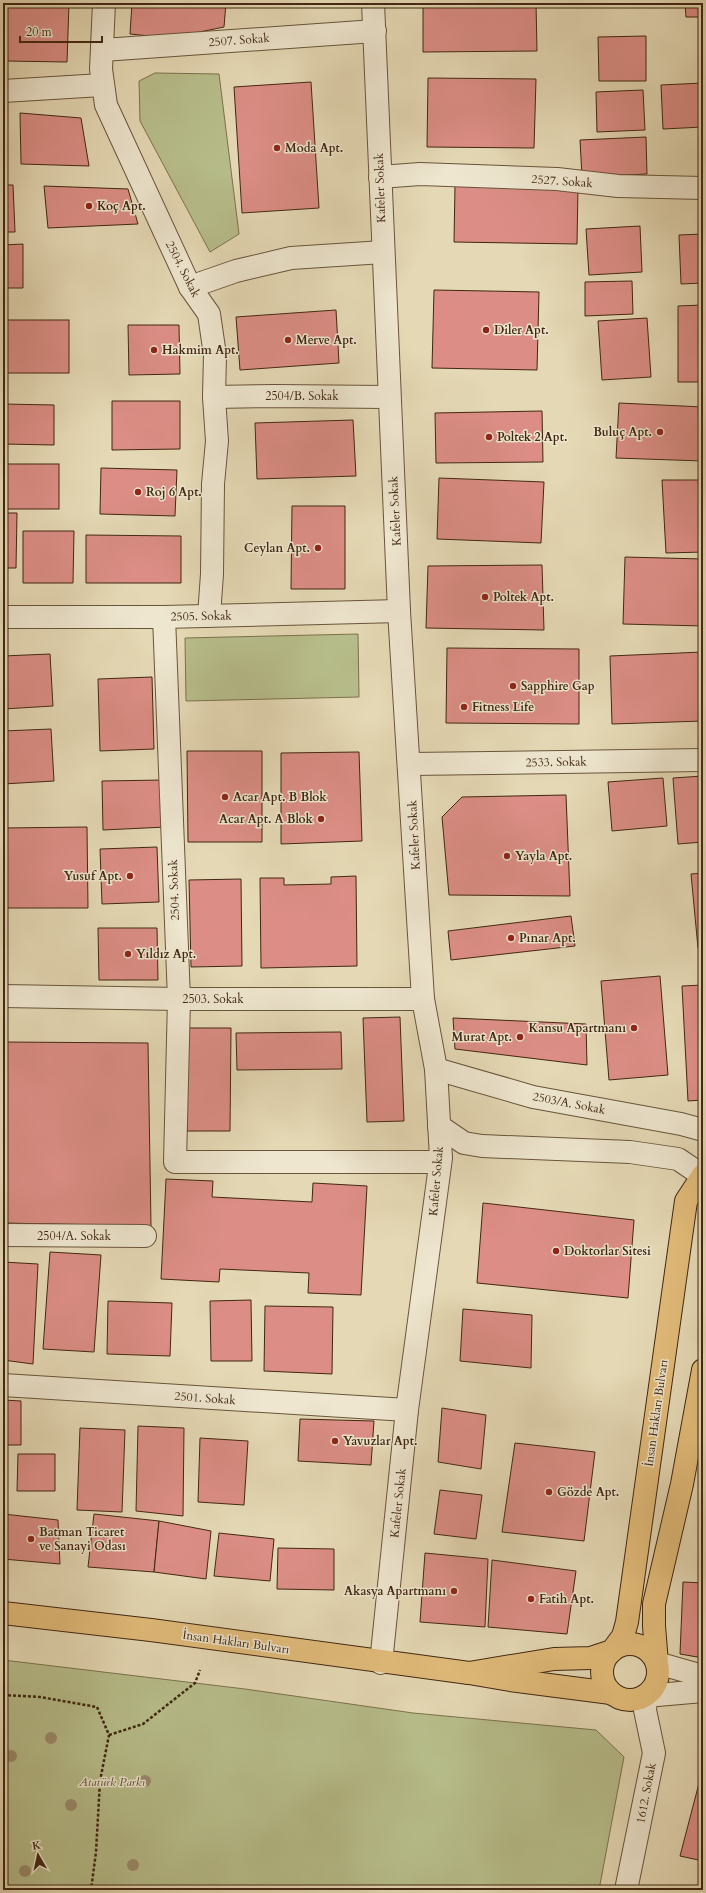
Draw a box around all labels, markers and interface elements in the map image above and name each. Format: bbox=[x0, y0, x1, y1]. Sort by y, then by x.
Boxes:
scale bar bbox=[20, 18, 102, 44]
text: 20 m bbox=[26, 24, 53, 40]
street label: 2507. Sokak bbox=[208, 30, 271, 50]
place label: Moda Apt. bbox=[285, 140, 343, 156]
marker: Moda Apt. bbox=[272, 143, 282, 153]
street label: Kafeler Sokak bbox=[371, 152, 389, 223]
street label: 2527. Sokak bbox=[531, 171, 594, 191]
place label: Koç Apt. bbox=[97, 198, 146, 214]
marker: Koç Apt. bbox=[84, 201, 94, 211]
street label: 2504. Sokak bbox=[162, 238, 204, 300]
place label: Diler Apt. bbox=[494, 322, 549, 338]
marker: Diler Apt. bbox=[481, 325, 491, 335]
place label: Merve Apt. bbox=[296, 332, 357, 348]
marker: Merve Apt. bbox=[283, 335, 293, 345]
place label: Hakmim Apt. bbox=[162, 342, 239, 358]
marker: Hakmim Apt. bbox=[149, 345, 159, 355]
street label: 2504/B. Sokak bbox=[265, 388, 339, 404]
place label: Buluç Apt. bbox=[593, 424, 652, 440]
marker: Buluç Apt. bbox=[655, 427, 665, 437]
place label: Poltek 2 Apt. bbox=[497, 429, 567, 445]
marker: Poltek 2 Apt. bbox=[484, 432, 494, 442]
street label: Kafeler Sokak bbox=[385, 475, 405, 546]
place label: Roj 6 Apt. bbox=[146, 484, 202, 500]
marker: Roj 6 Apt. bbox=[133, 487, 143, 497]
place label: Ceylan Apt. bbox=[244, 540, 310, 556]
marker: Ceylan Apt. bbox=[313, 543, 323, 553]
place label: Poltek Apt. bbox=[493, 589, 554, 605]
marker: Poltek Apt. bbox=[480, 592, 490, 602]
street label: 2505. Sokak bbox=[170, 607, 232, 625]
place label: Sapphire Gap bbox=[521, 678, 595, 694]
marker: Sapphire Gap bbox=[508, 681, 518, 691]
place label: Fitness Life bbox=[472, 699, 534, 715]
marker: Fitness Life bbox=[459, 702, 469, 712]
street label: 2533. Sokak bbox=[525, 753, 587, 771]
place label: Acar Apt. B Blok bbox=[233, 789, 327, 805]
marker: Acar Apt. B Blok bbox=[220, 792, 230, 802]
street label: Kafeler Sokak bbox=[404, 799, 424, 870]
place label: Acar Apt. A Blok bbox=[219, 811, 314, 827]
marker: Acar Apt. A Blok bbox=[316, 814, 326, 824]
place label: Yayla Apt. bbox=[515, 848, 572, 864]
marker: Yayla Apt. bbox=[502, 851, 512, 861]
street label: 2504. Sokak bbox=[165, 858, 183, 921]
place label: Yusuf Apt. bbox=[64, 868, 122, 884]
marker: Yusuf Apt. bbox=[125, 871, 135, 881]
place label: Pınar Apt. bbox=[519, 930, 576, 946]
marker: Pınar Apt. bbox=[506, 933, 516, 943]
place label: Yıldız Apt. bbox=[136, 946, 196, 962]
marker: Yıldız Apt. bbox=[123, 949, 133, 959]
street label: 2503. Sokak bbox=[182, 991, 244, 1007]
place label: Kansu Apartmanı bbox=[529, 1020, 626, 1036]
marker: Kansu Apartmanı bbox=[629, 1023, 639, 1033]
place label: Murat Apt. bbox=[452, 1029, 512, 1045]
marker: Murat Apt. bbox=[515, 1032, 525, 1042]
street label: 2503/A. Sokak bbox=[531, 1088, 607, 1118]
street label: Kafeler Sokak bbox=[425, 1145, 447, 1216]
street label: 2504/A. Sokak bbox=[37, 1228, 111, 1244]
place label: Doktorlar Sitesi bbox=[564, 1243, 651, 1259]
marker: Doktorlar Sitesi bbox=[551, 1246, 561, 1256]
street label: İnsan Hakları Bulvarı bbox=[640, 1358, 672, 1467]
street label: 2501. Sokak bbox=[174, 1388, 237, 1408]
place label: Yavuzlar Apt. bbox=[343, 1433, 417, 1449]
marker: Yavuzlar Apt. bbox=[330, 1436, 340, 1446]
street label: Kafeler Sokak bbox=[386, 1467, 410, 1539]
place label: Gözde Apt. bbox=[557, 1484, 619, 1500]
marker: Gözde Apt. bbox=[544, 1487, 554, 1497]
place label: Batman Ticaret ve Sanayi Odası bbox=[39, 1524, 126, 1554]
marker: Batman Ticaret ve Sanayi Odası bbox=[26, 1534, 36, 1544]
place label: Akasya Apartmanı bbox=[344, 1583, 446, 1599]
marker: Akasya Apartmanı bbox=[449, 1586, 459, 1596]
place label: Fatih Apt. bbox=[539, 1591, 594, 1607]
marker: Fatih Apt. bbox=[526, 1594, 536, 1604]
street label: İnsan Hakları Bulvarı bbox=[182, 1626, 291, 1658]
street label: 1612. Sokak bbox=[632, 1761, 660, 1825]
park label: Atatürk Parkı bbox=[78, 1774, 146, 1790]
north arrow bbox=[18, 1835, 58, 1875]
text: K bbox=[31, 1837, 42, 1854]

